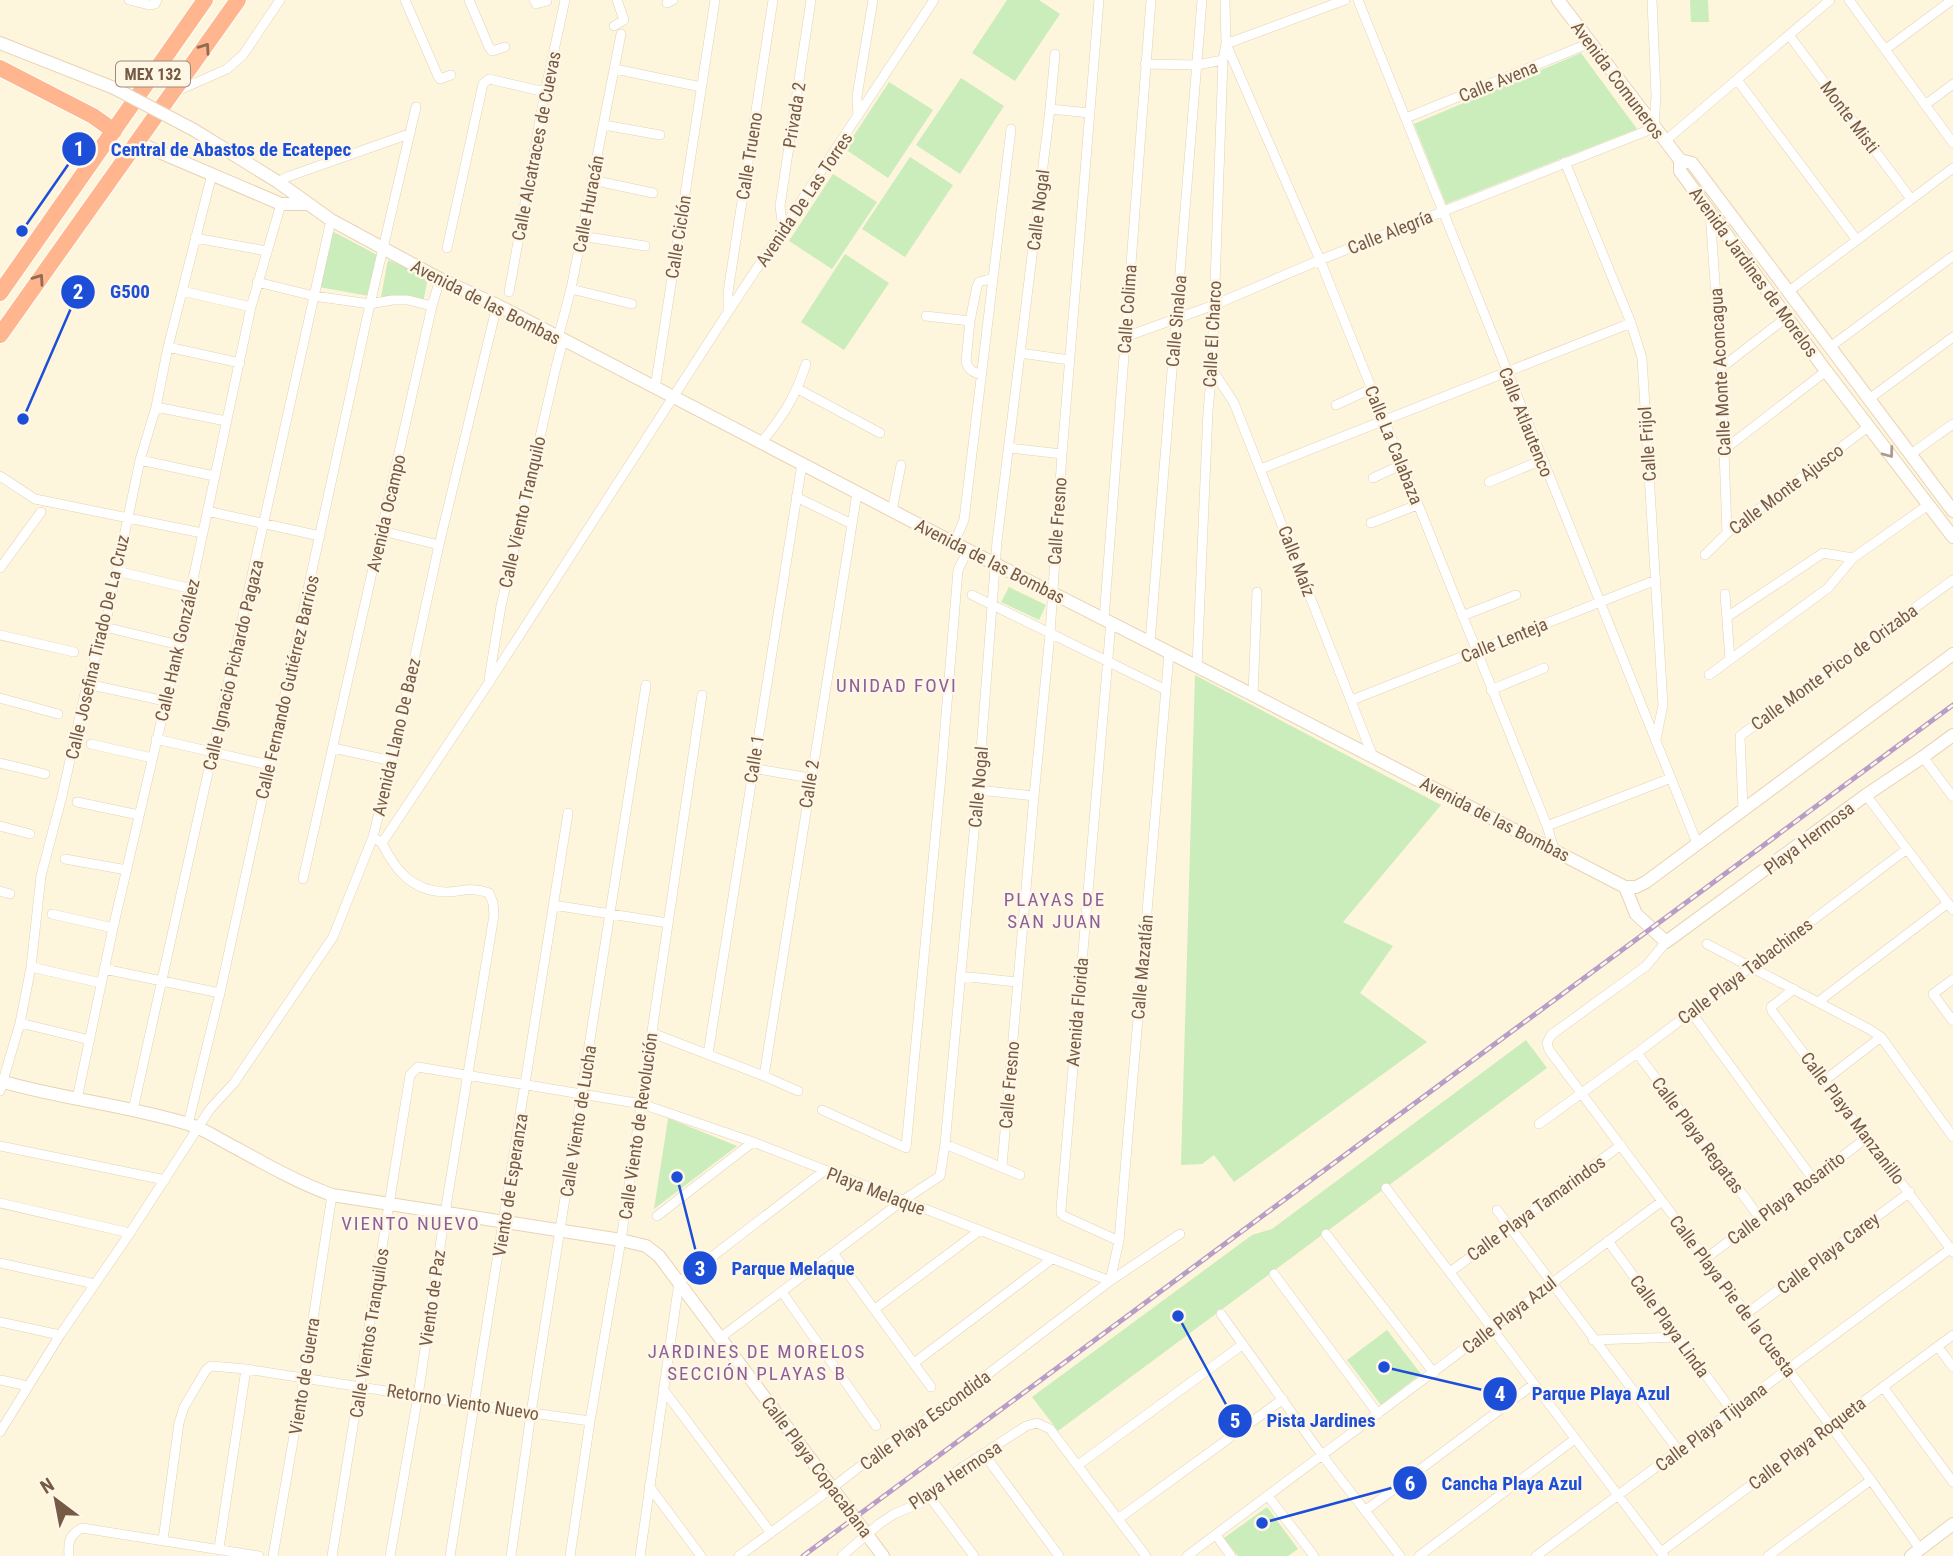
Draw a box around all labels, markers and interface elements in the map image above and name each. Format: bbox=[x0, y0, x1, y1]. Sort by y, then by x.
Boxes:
street label: Avenida Comuneros bbox=[1567, 17, 1669, 143]
one-way arrow bbox=[197, 43, 209, 56]
street label: Calle Alcatraces de Cuevas bbox=[507, 50, 565, 242]
street label: Calle Avena bbox=[1456, 56, 1540, 106]
road number: MEX 132 bbox=[116, 61, 190, 86]
street label: Monte Misti bbox=[1816, 77, 1884, 157]
street label: Privada 2 bbox=[778, 80, 810, 149]
street label: Calle Trueno bbox=[732, 111, 766, 201]
street label: Avenida De Las Torres bbox=[751, 128, 857, 270]
callout: Central de Abastos de Ecatepec bbox=[62, 129, 365, 169]
text: 1 bbox=[74, 137, 84, 161]
text: Central de Abastos de Ecatepec bbox=[111, 138, 351, 161]
street label: Calle Huracán bbox=[568, 153, 608, 255]
street label: Calle Nogal bbox=[1023, 168, 1053, 252]
street label: Avenida Jardines de Morelos bbox=[1685, 183, 1823, 361]
street label: Calle Ciclón bbox=[661, 194, 695, 280]
street label: Calle Alegría bbox=[1344, 205, 1436, 259]
street label: Avenida de las Bombas bbox=[408, 255, 564, 349]
street label: Calle Colima bbox=[1113, 264, 1141, 354]
callout: G500 bbox=[61, 272, 164, 312]
one-way arrow bbox=[31, 274, 43, 287]
street label: Calle Sinaloa bbox=[1162, 274, 1190, 368]
text: 2 bbox=[73, 280, 83, 304]
text: G500 bbox=[110, 280, 150, 303]
street label: Calle El Charco bbox=[1199, 280, 1225, 388]
street label: Calle Monte Aconcagua bbox=[1705, 287, 1735, 457]
street label: Calle Atlautenco bbox=[1494, 364, 1558, 480]
street label: Calle La Calabaza bbox=[1361, 382, 1427, 508]
street label: Calle Frijol bbox=[1634, 406, 1660, 482]
street label: Calle Viento Tranquilo bbox=[494, 434, 550, 590]
street label: Calle Monte Ajusco bbox=[1725, 439, 1847, 539]
one-way arrow bbox=[1880, 446, 1893, 458]
street label: Avenida Ocampo bbox=[362, 452, 410, 574]
street label: Calle Fresno bbox=[1043, 476, 1071, 566]
street label: Avenida de las Bombas bbox=[912, 514, 1068, 608]
street label: Calle Maíz bbox=[1274, 523, 1320, 599]
street label: Calle Josefina Tirado De La Cruz bbox=[61, 533, 133, 761]
street label: Calle Ignacio Pichardo Pagaza bbox=[199, 558, 267, 772]
street label: Calle Fernando Gutiérrez Barrios bbox=[251, 573, 323, 801]
street label: Calle Hank González bbox=[150, 577, 204, 723]
street label: Calle Monte Pico de Orizaba bbox=[1747, 600, 1921, 734]
street label: Calle Lenteja bbox=[1458, 613, 1550, 667]
street label: Avenida Llano De Baez bbox=[368, 656, 424, 818]
district label: UNIDAD FOVI bbox=[836, 674, 958, 697]
street label: Calle 1 bbox=[740, 733, 768, 785]
street label: Calle Nogal bbox=[964, 745, 992, 829]
street label: Calle 2 bbox=[795, 758, 823, 810]
street label: Avenida de las Bombas bbox=[1417, 772, 1573, 866]
street label: Playa Hermosa bbox=[1760, 797, 1858, 879]
district label: PLAYAS DE SAN JUAN bbox=[1004, 888, 1106, 933]
street label: Calle Mazatlán bbox=[1127, 914, 1157, 1020]
street label: Calle Playa Tabachines bbox=[1674, 914, 1816, 1028]
street label: Avenida Florida bbox=[1062, 957, 1092, 1067]
street label: Calle Viento de Revolución bbox=[614, 1031, 662, 1221]
street label: Calle Fresno bbox=[995, 1040, 1023, 1130]
street label: Calle Viento de Lucha bbox=[556, 1044, 600, 1198]
street label: Calle Playa Manzanillo bbox=[1796, 1048, 1910, 1188]
street label: Calle Playa Regatas bbox=[1647, 1073, 1749, 1197]
street label: Viento de Esperanza bbox=[488, 1112, 532, 1258]
street label: Calle Playa Rosarito bbox=[1723, 1147, 1849, 1249]
street label: Calle Playa Tamarindos bbox=[1463, 1151, 1609, 1265]
street label: Playa Melaque bbox=[824, 1163, 928, 1219]
street label: Calle Playa Carey bbox=[1773, 1208, 1884, 1298]
street label: Calle Playa Pie de la Cuesta bbox=[1665, 1211, 1801, 1381]
district label: VIENTO NUEVO bbox=[341, 1212, 481, 1235]
street label: Calle Vientos Tranquilos bbox=[345, 1247, 393, 1419]
street label: Viento de Paz bbox=[415, 1248, 449, 1348]
callout: Parque Melaque bbox=[682, 1248, 868, 1288]
text: 3 bbox=[695, 1257, 705, 1281]
text: Parque Melaque bbox=[731, 1257, 855, 1280]
street label: Calle Playa Linda bbox=[1626, 1271, 1714, 1381]
street label: Calle Playa Azul bbox=[1458, 1272, 1560, 1358]
street label: Viento de Guerra bbox=[284, 1316, 324, 1436]
district label: JARDINES DE MORELOS SECCIÓN PLAYAS B bbox=[648, 1340, 866, 1385]
street label: Calle Playa Escondida bbox=[856, 1366, 994, 1474]
callout: Parque Playa Azul bbox=[1482, 1374, 1684, 1414]
street label: Calle Playa Tijuana bbox=[1651, 1378, 1771, 1476]
street label: Retorno Viento Nuevo bbox=[385, 1380, 541, 1424]
text: 4 bbox=[1495, 1382, 1505, 1406]
text: Parque Playa Azul bbox=[1532, 1382, 1670, 1405]
street label: Calle Playa Copacabana bbox=[757, 1392, 877, 1542]
street label: Calle Playa Roqueta bbox=[1744, 1392, 1870, 1494]
callout: Pista Jardines bbox=[1217, 1401, 1389, 1441]
text: 5 bbox=[1230, 1409, 1240, 1433]
text: Pista Jardines bbox=[1266, 1409, 1376, 1432]
street label: Playa Hermosa bbox=[905, 1436, 1005, 1514]
callout: Cancha Playa Azul bbox=[1393, 1463, 1597, 1503]
north arrow bbox=[21, 1465, 91, 1535]
text: 6 bbox=[1405, 1472, 1415, 1496]
text: Cancha Playa Azul bbox=[1442, 1472, 1582, 1495]
text: N bbox=[36, 1473, 58, 1499]

